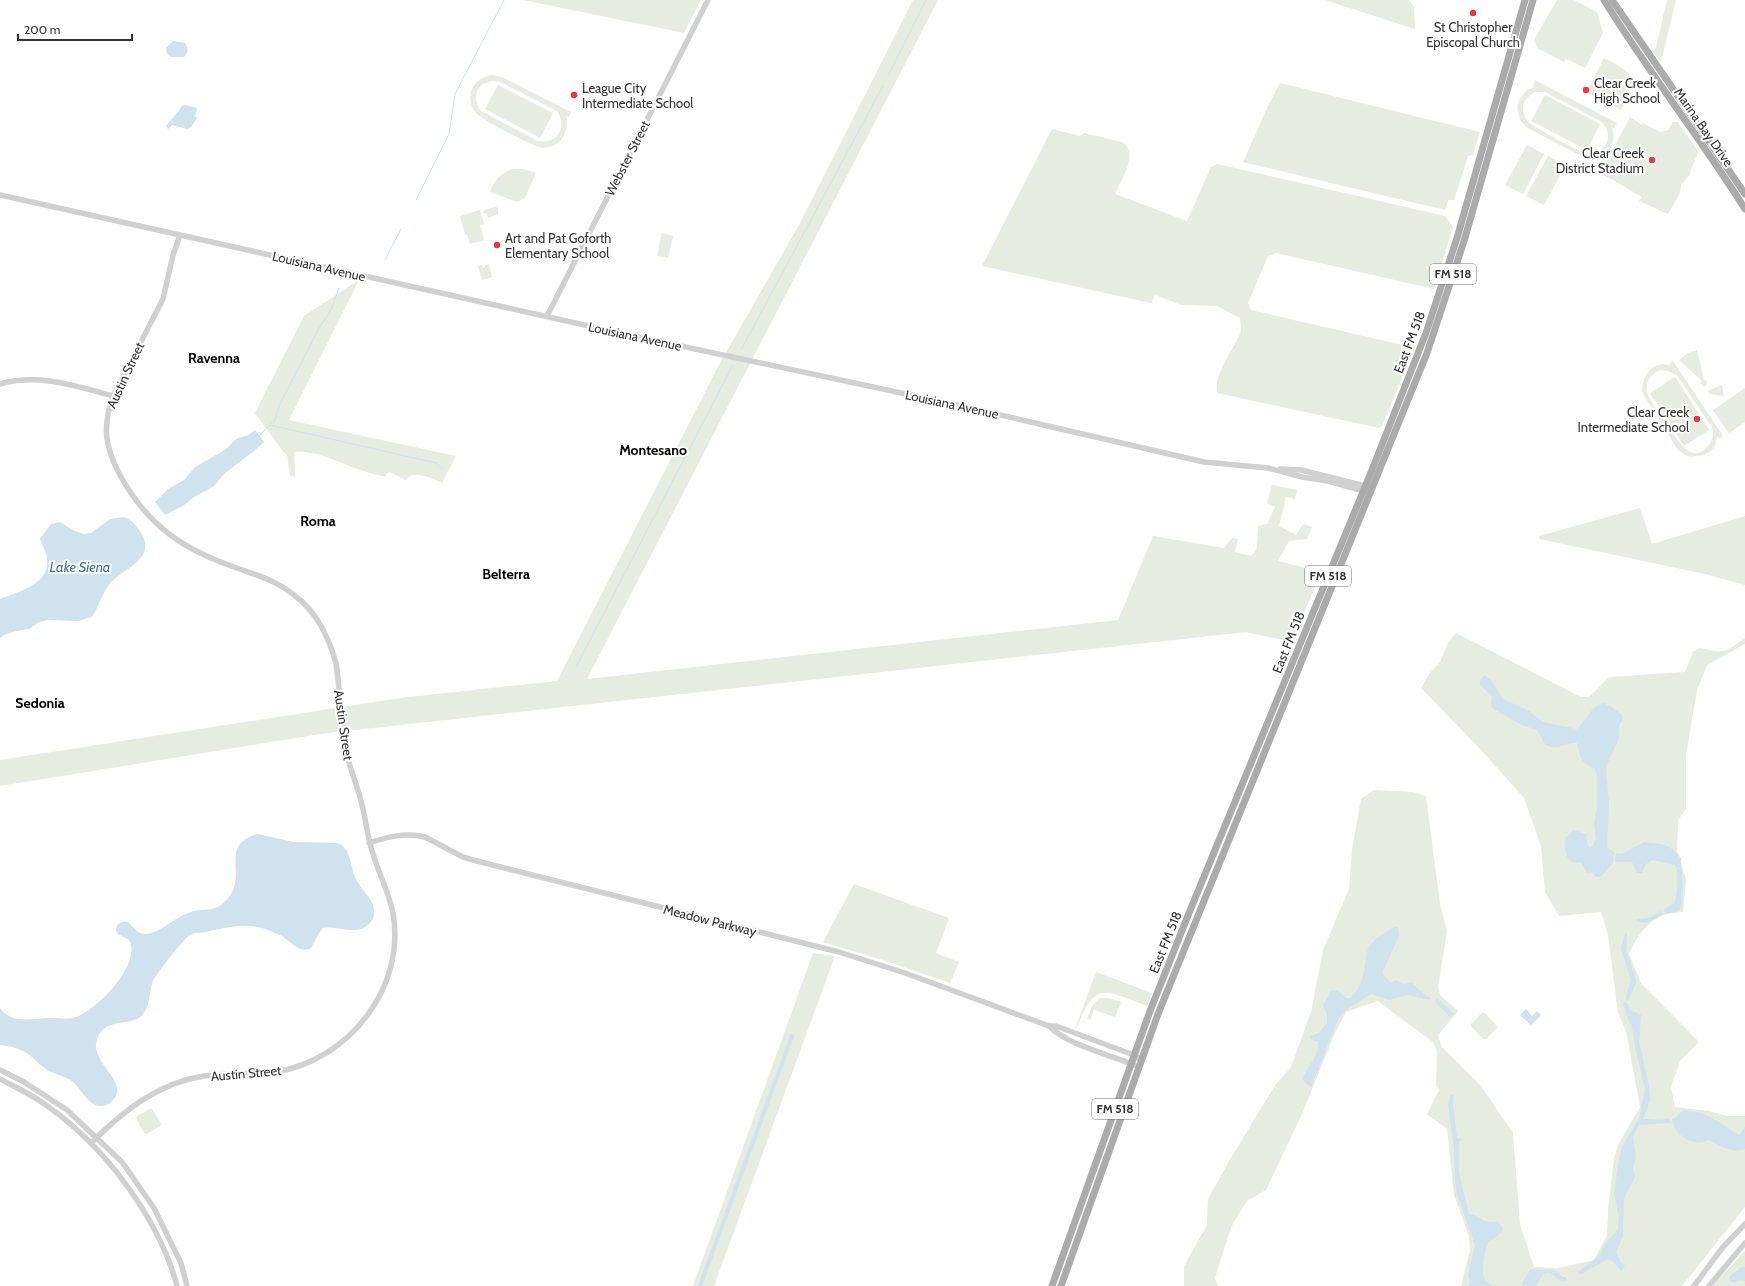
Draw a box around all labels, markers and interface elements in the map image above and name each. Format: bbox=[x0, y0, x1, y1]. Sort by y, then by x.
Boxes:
marker: St Christopher Episcopal Church bbox=[1468, 8, 1478, 18]
scale bar bbox=[18, 16, 132, 42]
place label: St Christopher Episcopal Church bbox=[1426, 19, 1520, 50]
text: 200 m bbox=[24, 22, 60, 37]
place label: Clear Creek High School bbox=[1594, 75, 1660, 106]
place label: League City Intermediate School bbox=[582, 80, 693, 111]
marker: Clear Creek High School bbox=[1581, 85, 1591, 95]
street label: Marina Bay Drive bbox=[1671, 85, 1737, 170]
marker: League City Intermediate School bbox=[569, 90, 579, 100]
street label: Webster Street bbox=[601, 117, 653, 198]
place label: Clear Creek District Stadium bbox=[1556, 145, 1644, 176]
marker: Clear Creek District Stadium bbox=[1647, 155, 1657, 165]
place label: Art and Pat Goforth Elementary School bbox=[505, 230, 611, 261]
marker: Art and Pat Goforth Elementary School bbox=[492, 240, 502, 250]
street label: Louisiana Avenue bbox=[271, 248, 367, 285]
road number: FM 518 bbox=[1430, 264, 1476, 284]
street label: East FM 518 bbox=[1390, 309, 1428, 375]
street label: Louisiana Avenue bbox=[587, 318, 684, 354]
street label: Austin Street bbox=[103, 339, 147, 410]
district label: Ravenna bbox=[188, 349, 240, 367]
street label: Louisiana Avenue bbox=[904, 386, 1001, 422]
place label: Clear Creek Intermediate School bbox=[1578, 404, 1689, 435]
marker: Clear Creek Intermediate School bbox=[1692, 414, 1702, 424]
district label: Montesano bbox=[619, 441, 687, 459]
district label: Roma bbox=[300, 512, 336, 530]
water label: Lake Siena bbox=[50, 558, 110, 576]
district label: Belterra bbox=[482, 565, 530, 583]
road number: FM 518 bbox=[1305, 566, 1351, 586]
street label: East FM 518 bbox=[1268, 609, 1308, 675]
street label: Austin Street bbox=[331, 689, 357, 762]
district label: Sedonia bbox=[15, 694, 65, 712]
street label: Meadow Parkway bbox=[662, 901, 759, 939]
street label: East FM 518 bbox=[1145, 909, 1185, 975]
street label: Austin Street bbox=[210, 1062, 283, 1084]
road number: FM 518 bbox=[1092, 1099, 1138, 1119]

